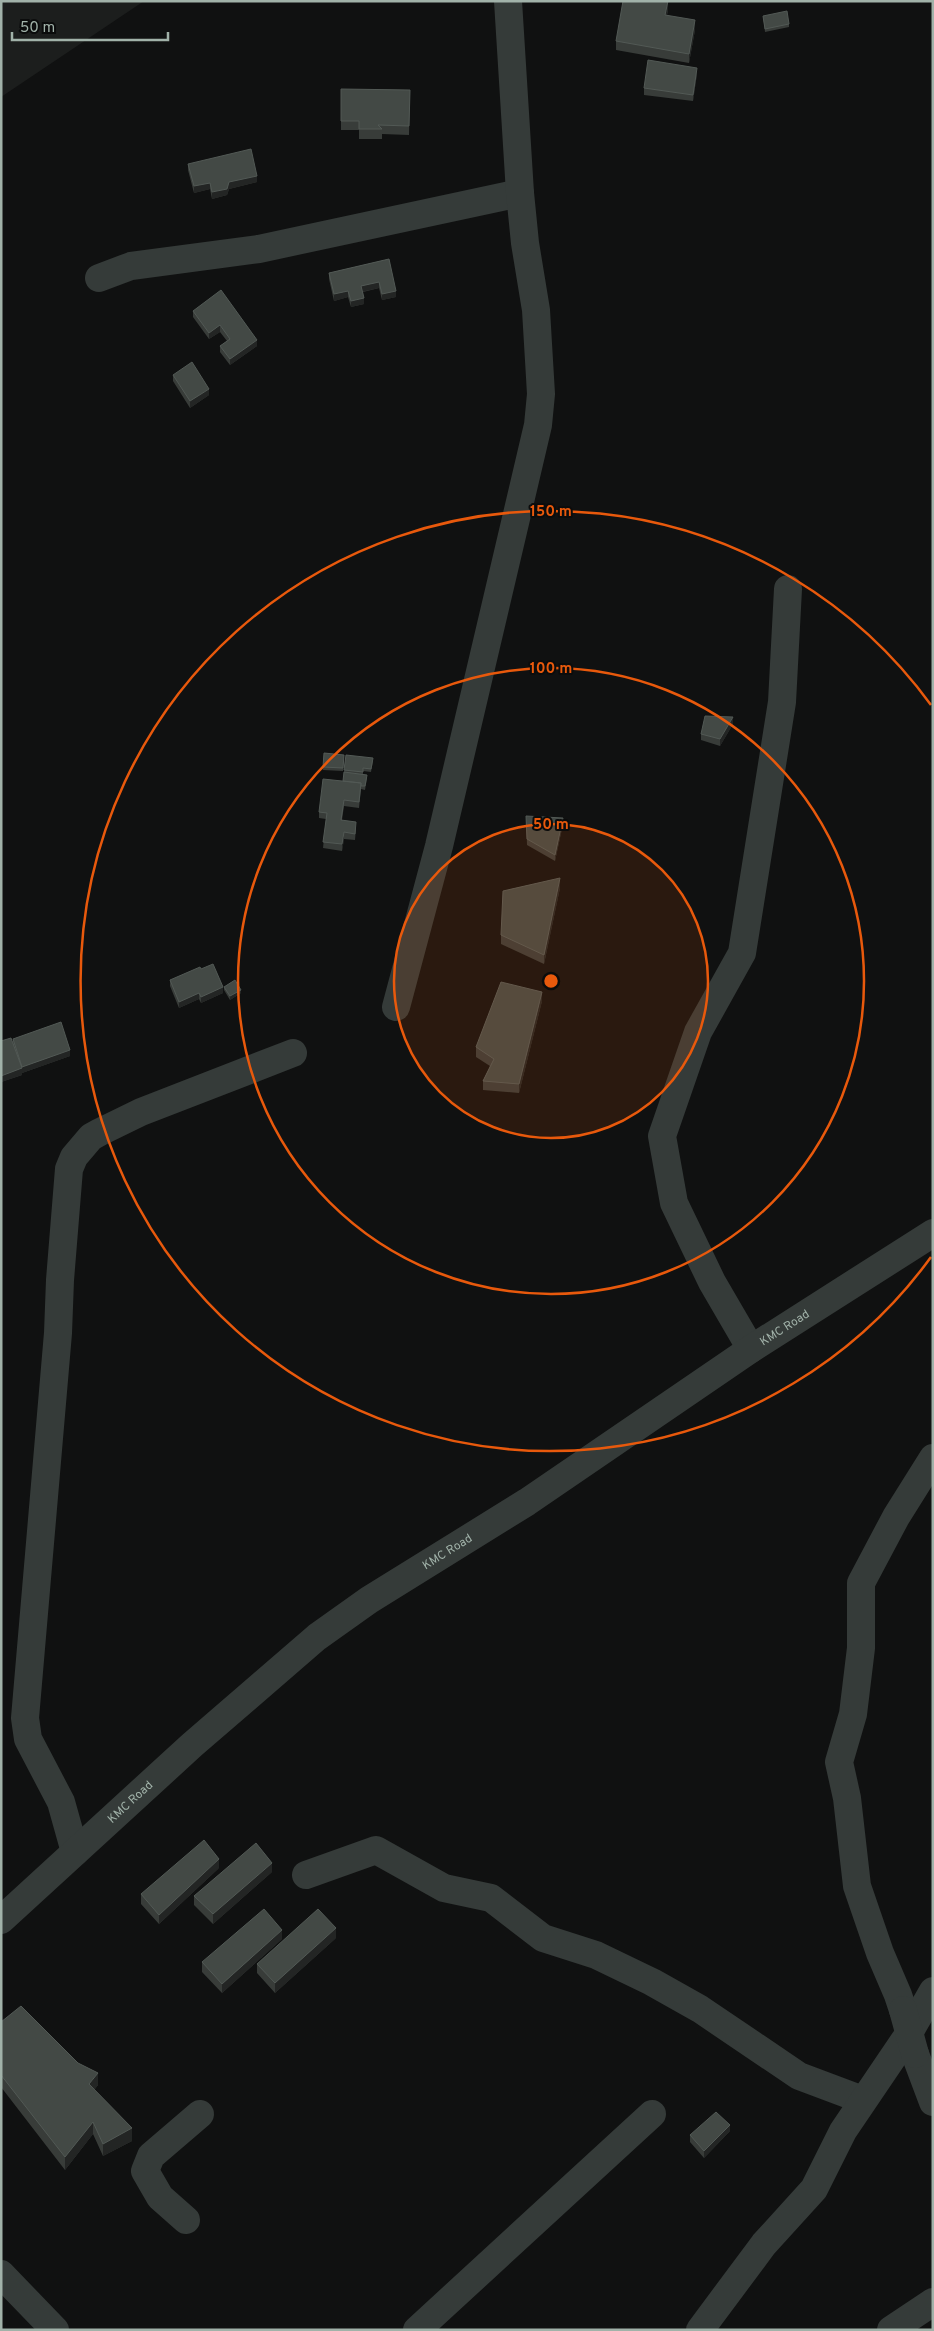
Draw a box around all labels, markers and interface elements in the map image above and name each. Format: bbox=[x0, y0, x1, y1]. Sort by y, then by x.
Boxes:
scale bar bbox=[12, 10, 169, 42]
text: 50 m bbox=[20, 19, 55, 38]
text: 150 m bbox=[530, 503, 572, 522]
text: 100 m bbox=[530, 660, 572, 679]
text: 50 m bbox=[533, 816, 569, 835]
centre of rings bbox=[542, 972, 560, 990]
street label: KMC Road bbox=[757, 1307, 813, 1350]
street label: KMC Road bbox=[420, 1531, 476, 1574]
street label: KMC Road bbox=[105, 1778, 157, 1827]

